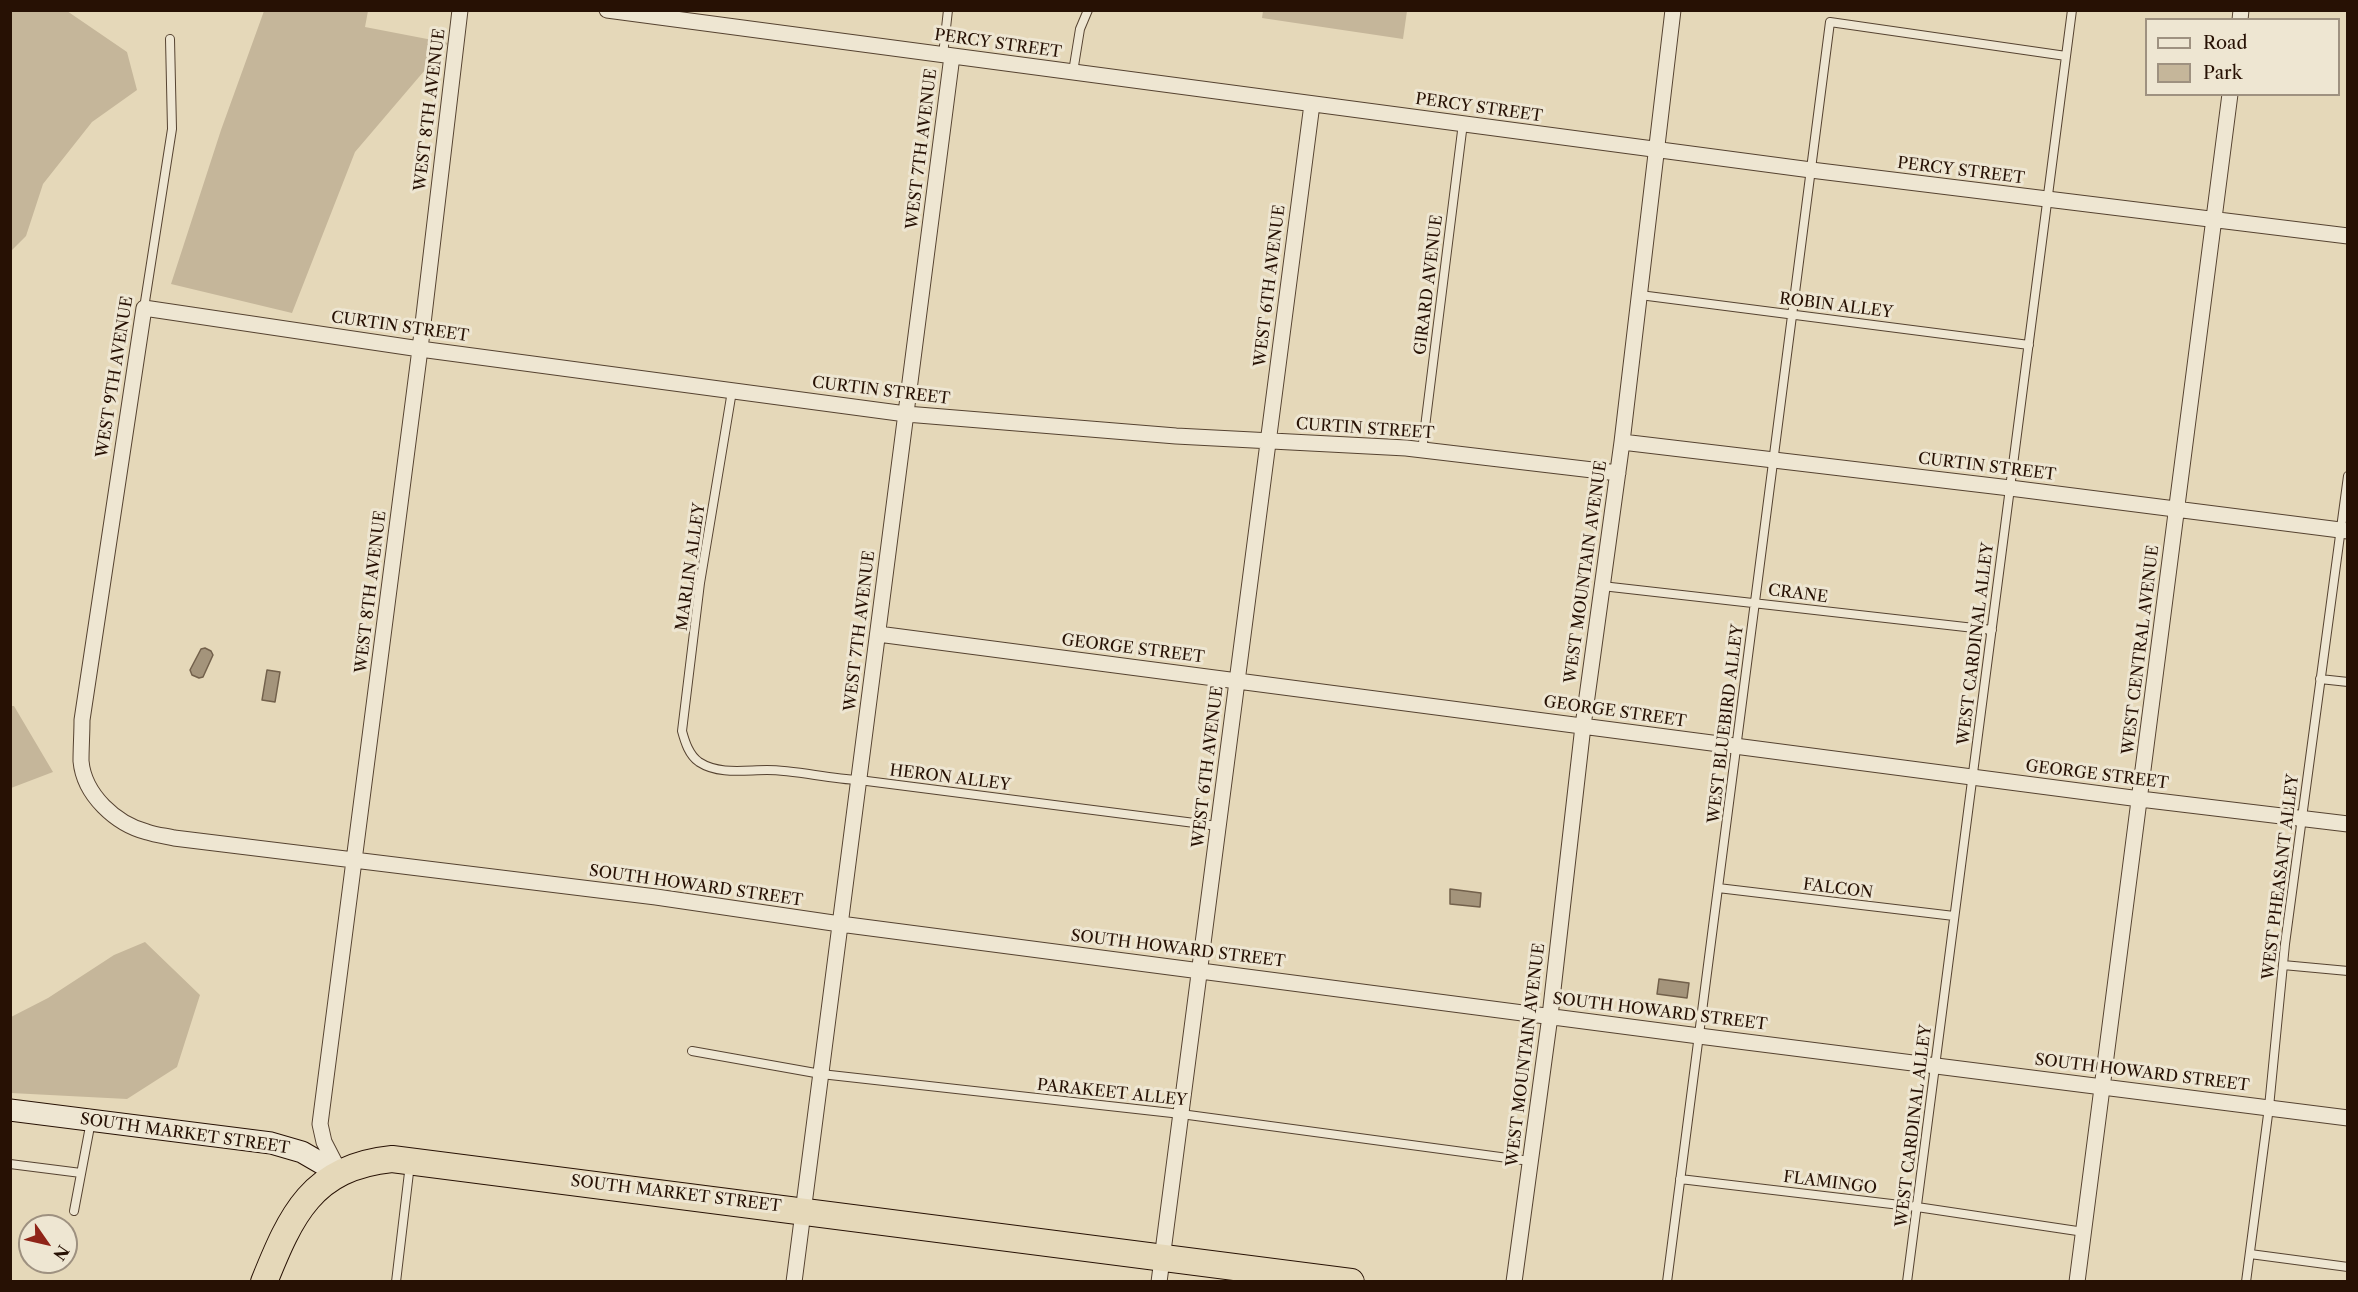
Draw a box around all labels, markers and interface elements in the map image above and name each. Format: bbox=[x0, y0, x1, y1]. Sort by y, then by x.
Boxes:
legend bbox=[2145, 18, 2340, 96]
street label: PERCY STREET bbox=[933, 26, 1063, 62]
street label: WEST 8TH AVENUE bbox=[411, 28, 449, 192]
text: Road bbox=[2203, 32, 2248, 54]
text: Park bbox=[2203, 62, 2242, 84]
street label: WEST 7TH AVENUE bbox=[903, 67, 941, 231]
street label: PERCY STREET bbox=[1414, 90, 1544, 126]
street label: PERCY STREET bbox=[1896, 154, 2026, 188]
street label: WEST 6TH AVENUE bbox=[1251, 204, 1289, 368]
street label: GIRARD AVENUE bbox=[1411, 214, 1447, 356]
street label: ROBIN ALLEY bbox=[1778, 289, 1894, 323]
street label: WEST 9TH AVENUE bbox=[93, 295, 137, 459]
street label: CURTIN STREET bbox=[330, 308, 470, 346]
street label: CURTIN STREET bbox=[811, 373, 951, 409]
street label: CURTIN STREET bbox=[1295, 415, 1435, 443]
street label: CURTIN STREET bbox=[1917, 449, 2057, 485]
street label: WEST MOUNTAIN AVENUE bbox=[1561, 459, 1611, 685]
street label: MARLIN ALLEY bbox=[673, 502, 709, 632]
street label: WEST 8TH AVENUE bbox=[352, 510, 390, 674]
street label: WEST CARDINAL ALLEY bbox=[1954, 542, 1998, 746]
street label: WEST CENTRAL AVENUE bbox=[2119, 544, 2163, 756]
street label: WEST 7TH AVENUE bbox=[841, 549, 879, 713]
street label: CRANE bbox=[1767, 581, 1829, 607]
street label: WEST BLUEBIRD ALLEY bbox=[1704, 623, 1748, 825]
street label: GEORGE STREET bbox=[1060, 631, 1206, 667]
street label: WEST 6TH AVENUE bbox=[1189, 685, 1227, 849]
street label: GEORGE STREET bbox=[1542, 692, 1688, 732]
street label: GEORGE STREET bbox=[2024, 757, 2170, 793]
street label: HERON ALLEY bbox=[888, 761, 1012, 795]
street label: WEST PHEASANT ALLEY bbox=[2259, 773, 2303, 981]
street label: SOUTH HOWARD STREET bbox=[588, 861, 804, 911]
street label: FALCON bbox=[1802, 875, 1874, 903]
street label: SOUTH HOWARD STREET bbox=[1070, 926, 1286, 972]
street label: WEST MOUNTAIN AVENUE bbox=[1503, 942, 1549, 1168]
street label: SOUTH HOWARD STREET bbox=[1552, 989, 1768, 1035]
street label: WEST CARDINAL ALLEY bbox=[1892, 1024, 1936, 1228]
street label: SOUTH HOWARD STREET bbox=[2034, 1050, 2250, 1096]
street label: PARAKEET ALLEY bbox=[1036, 1076, 1188, 1110]
street label: SOUTH MARKET STREET bbox=[79, 1110, 291, 1158]
street label: FLAMINGO bbox=[1782, 1168, 1878, 1198]
street label: SOUTH MARKET STREET bbox=[570, 1172, 782, 1216]
north arrow bbox=[18, 1214, 78, 1274]
text: N bbox=[49, 1242, 73, 1264]

